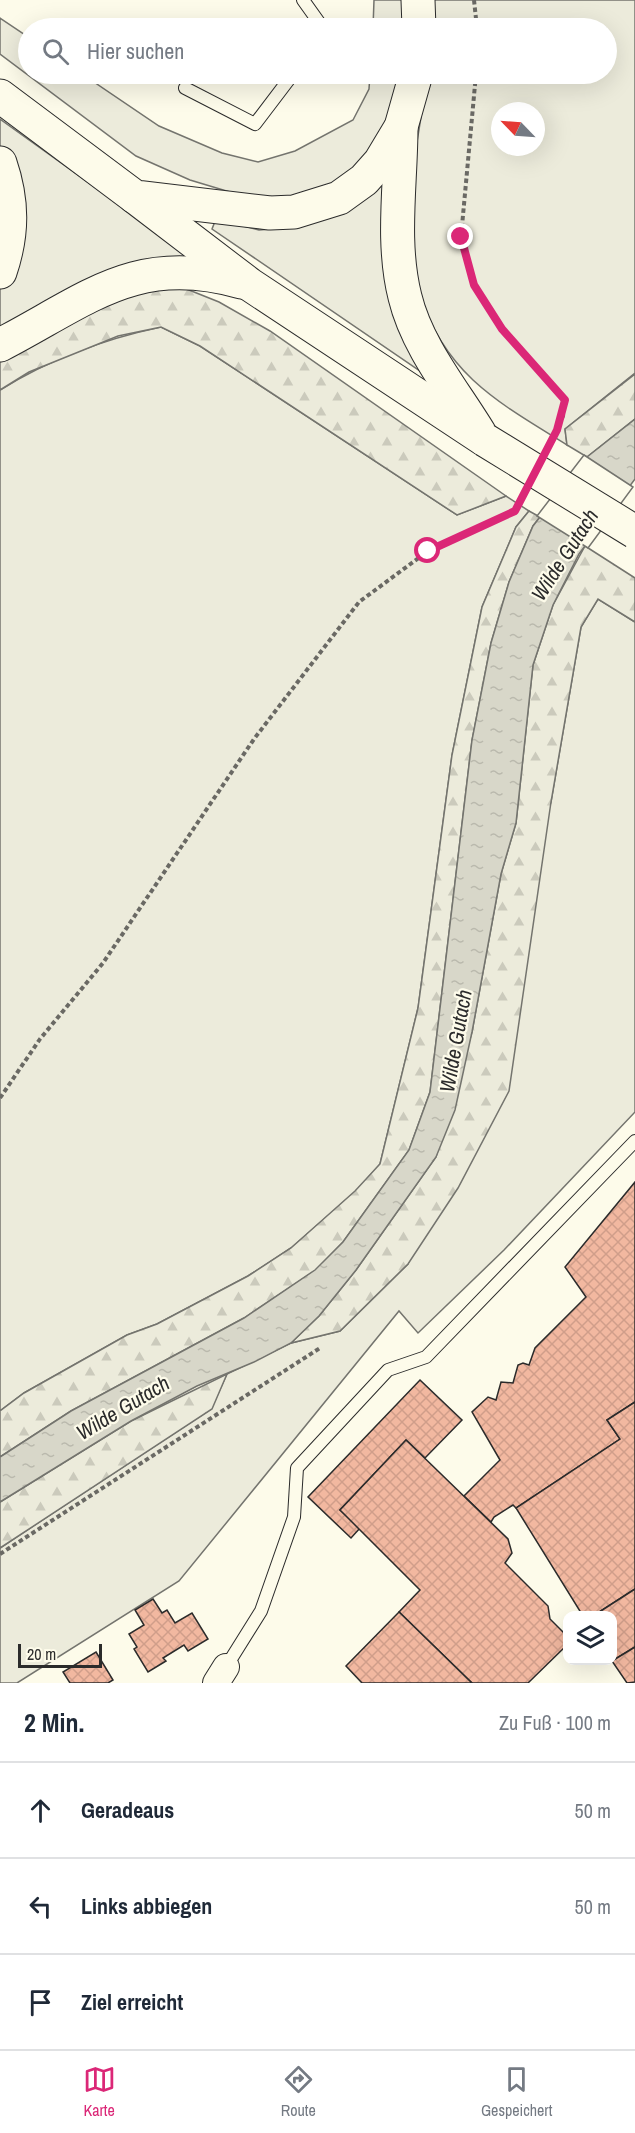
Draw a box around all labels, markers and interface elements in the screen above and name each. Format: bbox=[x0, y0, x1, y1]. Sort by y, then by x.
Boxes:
search box bbox=[18, 18, 617, 84]
icon: search bbox=[39, 35, 72, 68]
text: Hier suchen bbox=[87, 36, 184, 66]
north arrow bbox=[491, 102, 545, 156]
route end bbox=[447, 223, 473, 249]
water label: Wilde Gutach bbox=[524, 503, 605, 606]
route start bbox=[414, 537, 440, 563]
water label: Wilde Gutach bbox=[432, 987, 479, 1095]
water label: Wilde Gutach bbox=[71, 1368, 175, 1447]
map controls bbox=[563, 1611, 617, 1665]
button: layers bbox=[563, 1611, 617, 1665]
scale bar bbox=[18, 1641, 102, 1668]
text: 20 m bbox=[27, 1643, 56, 1665]
text: 2 Min. bbox=[24, 1705, 84, 1740]
text: Zu Fuß · 100 m bbox=[499, 1709, 611, 1736]
icon: ahead bbox=[24, 1794, 57, 1827]
text: Geradeaus bbox=[81, 1795, 174, 1825]
text: 50 m bbox=[575, 1797, 611, 1824]
icon: left bbox=[24, 1890, 57, 1923]
text: Links abbiegen bbox=[81, 1891, 212, 1921]
text: 50 m bbox=[575, 1893, 611, 1920]
icon: arrive bbox=[24, 1986, 57, 2019]
text: Ziel erreicht bbox=[81, 1987, 183, 2017]
tab: Karte bbox=[83, 2063, 116, 2121]
tab: Route bbox=[281, 2063, 316, 2121]
tab: Gespeichert bbox=[481, 2063, 552, 2121]

